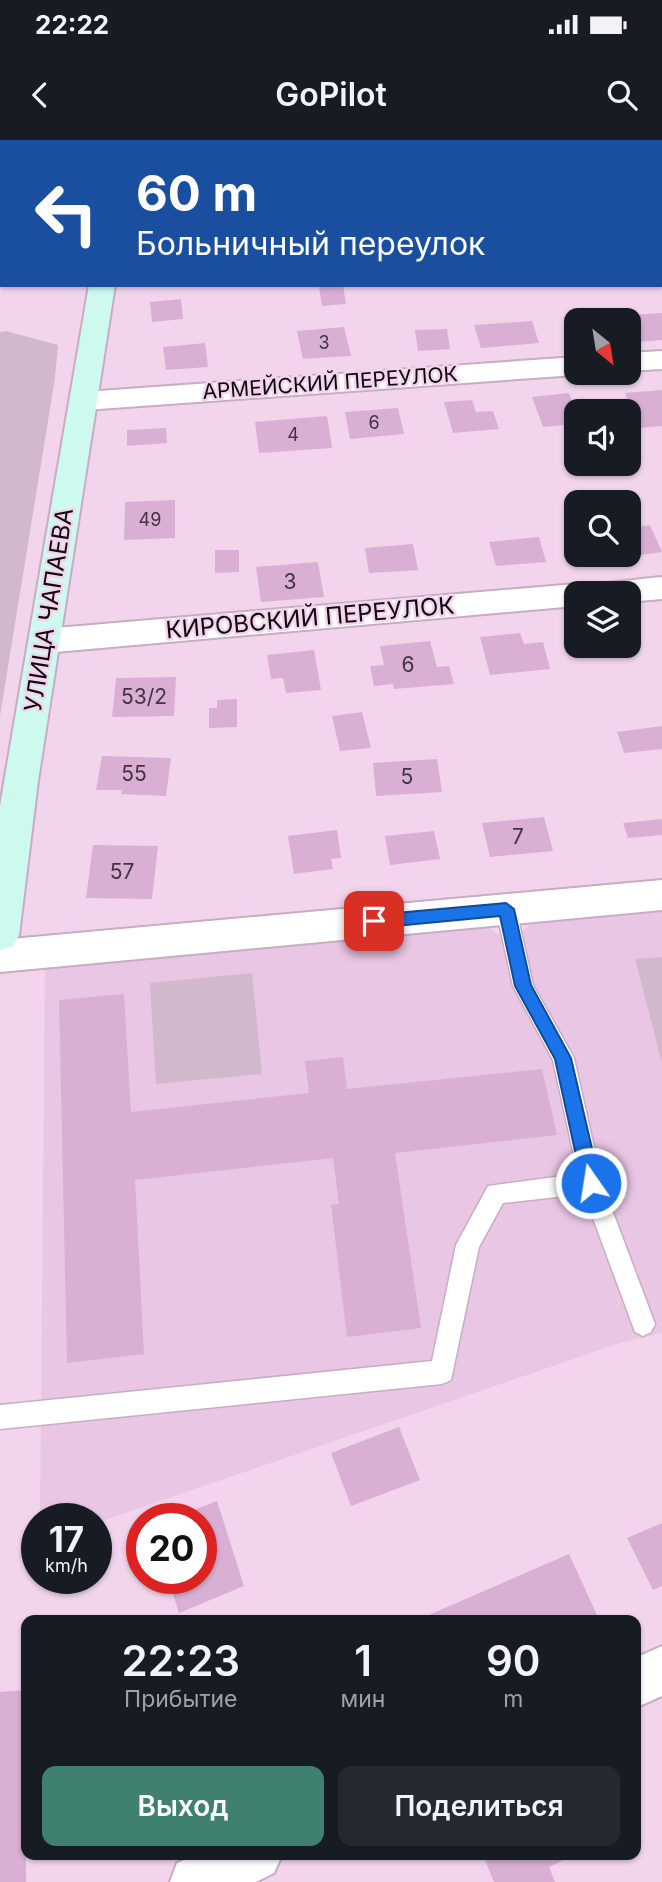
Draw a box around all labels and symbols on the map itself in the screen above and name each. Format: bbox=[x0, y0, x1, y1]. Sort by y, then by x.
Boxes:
north arrow bbox=[564, 308, 640, 385]
house number: 3 bbox=[318, 332, 330, 353]
street label: АРМЕЙСКИЙ ПЕРЕУЛОК bbox=[202, 360, 458, 404]
house number: 6 bbox=[368, 412, 380, 433]
house number: 4 bbox=[287, 424, 299, 445]
street label: УЛИЦА ЧАПАЕВА bbox=[18, 506, 79, 714]
house number: 49 bbox=[139, 509, 161, 530]
house number: 3 bbox=[284, 569, 296, 594]
street label: КИРОВСКИЙ ПЕРЕУЛОК bbox=[164, 589, 456, 645]
house number: 6 bbox=[401, 652, 415, 677]
house number: 53/2 bbox=[121, 684, 167, 709]
house number: 55 bbox=[121, 761, 147, 786]
house number: 5 bbox=[401, 764, 413, 789]
house number: 7 bbox=[512, 824, 524, 849]
house number: 57 bbox=[110, 859, 134, 884]
pin bbox=[344, 891, 404, 951]
position arrow bbox=[554, 1146, 628, 1220]
speed limit sign: 20 bbox=[126, 1503, 217, 1594]

